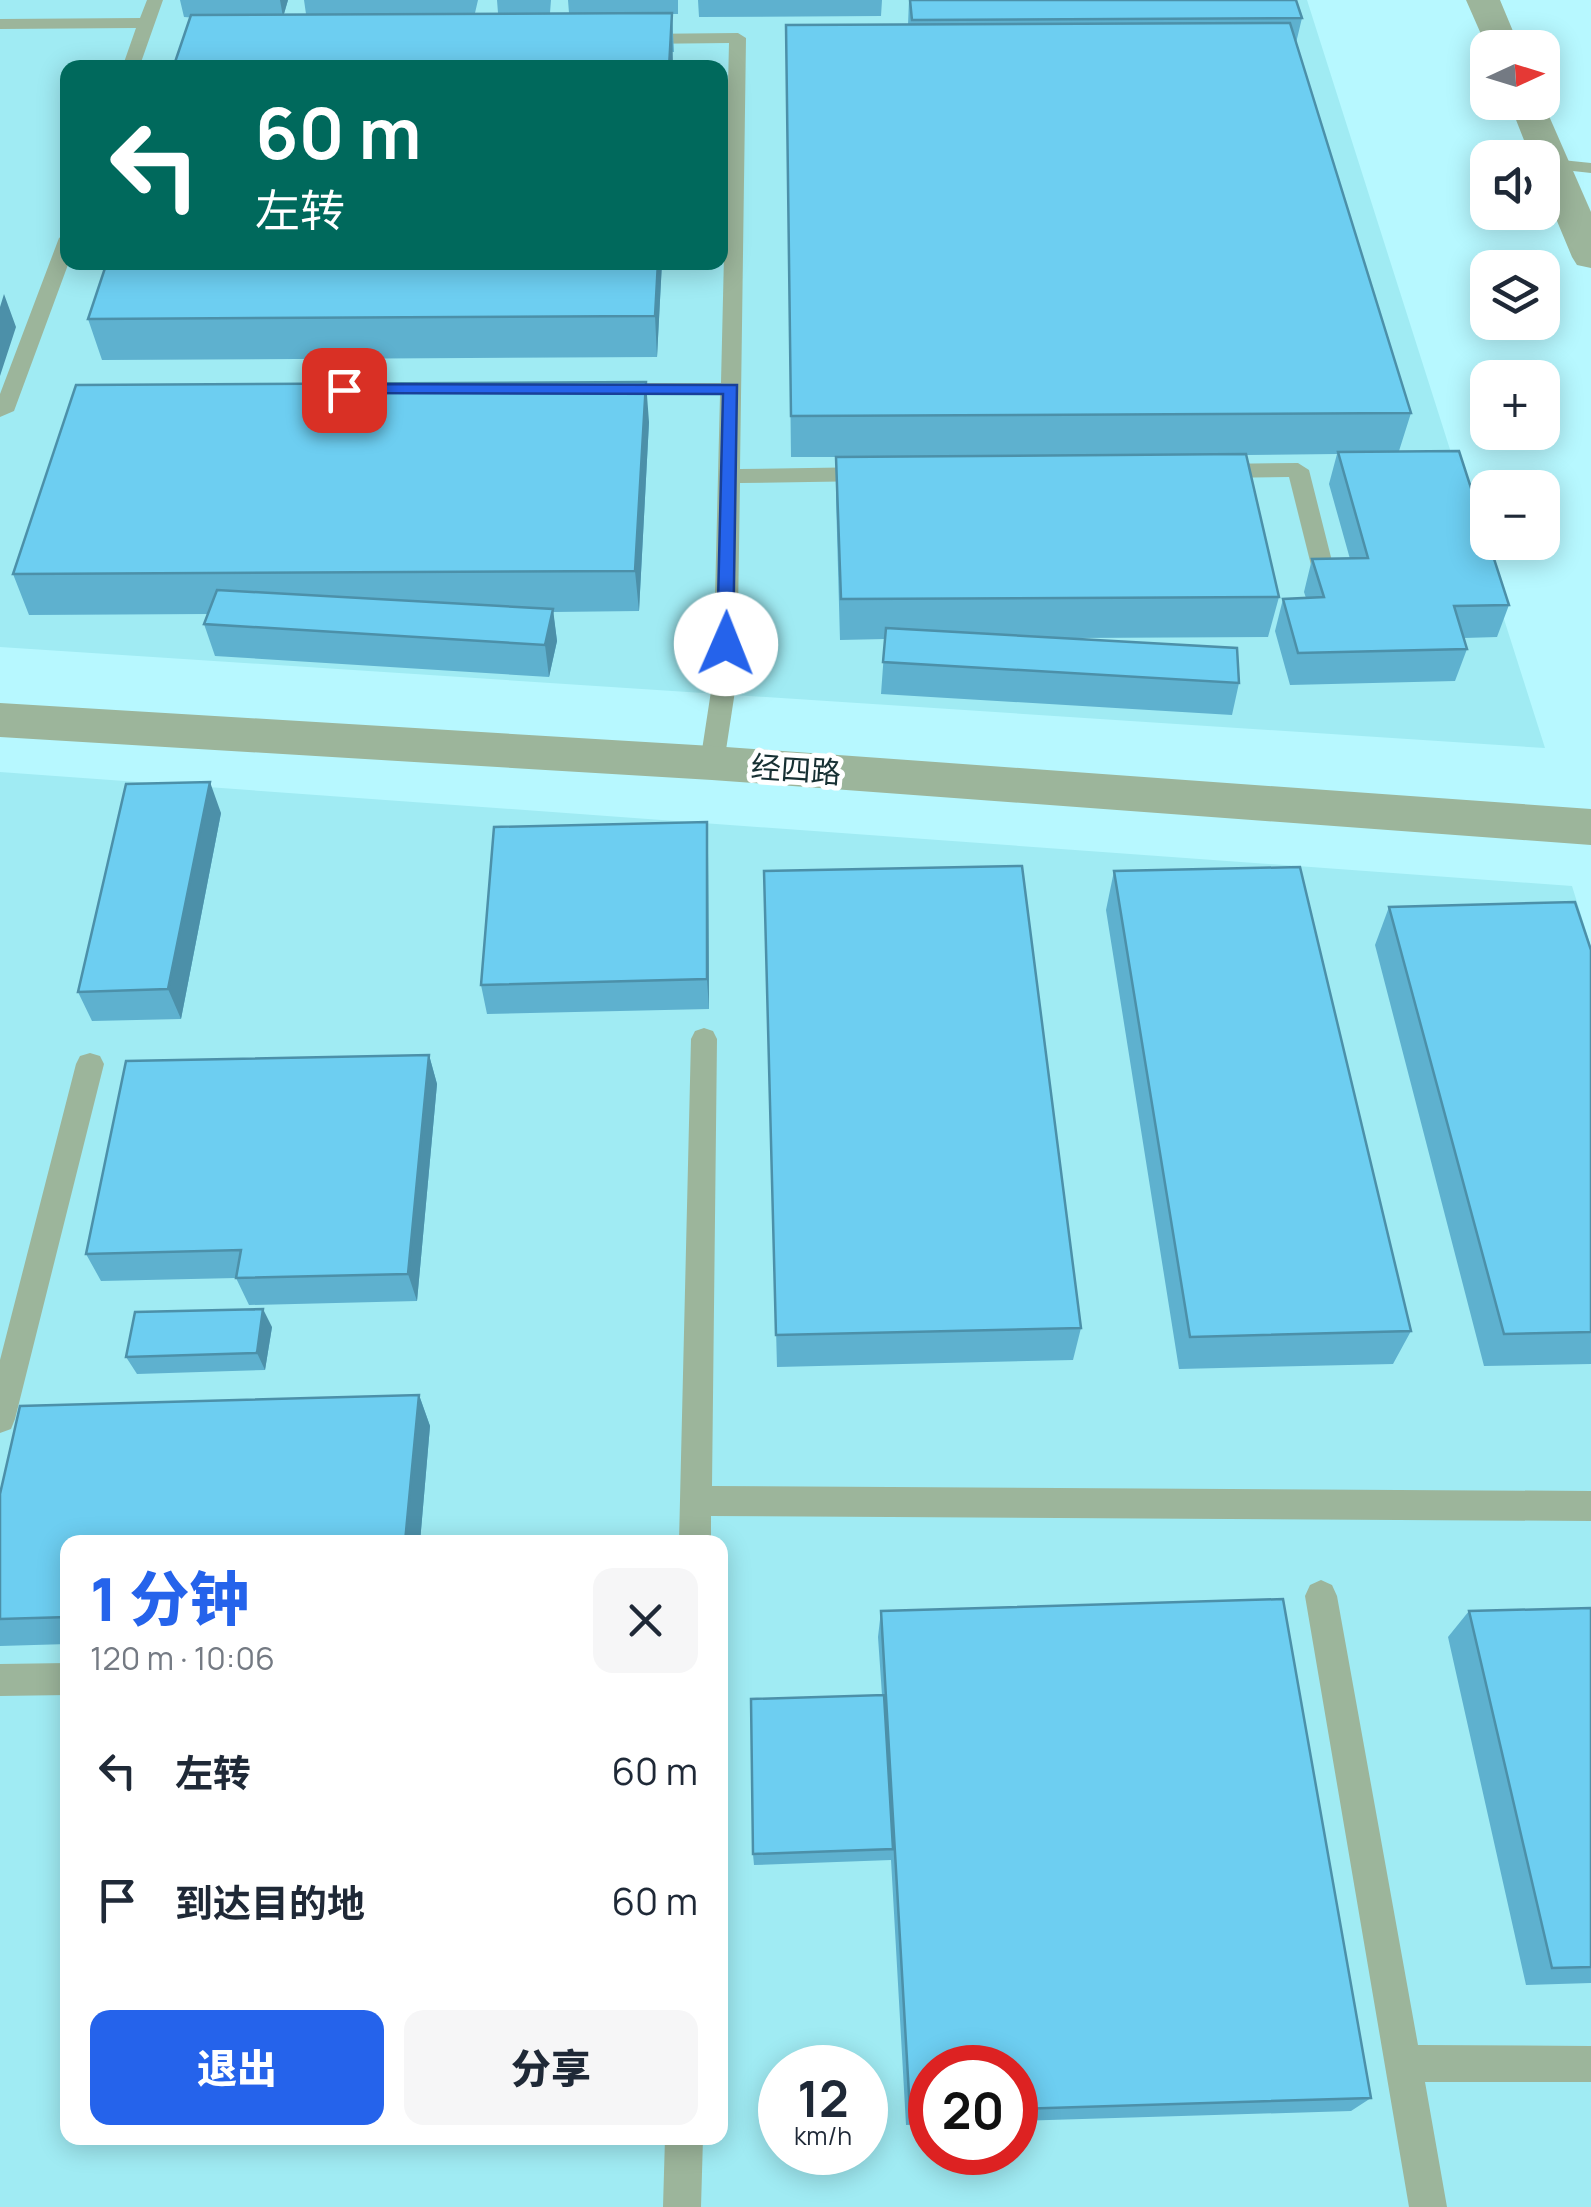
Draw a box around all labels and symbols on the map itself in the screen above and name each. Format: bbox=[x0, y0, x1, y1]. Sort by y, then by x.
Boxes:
north arrow bbox=[1470, 30, 1560, 120]
pin bbox=[302, 348, 387, 433]
position arrow bbox=[674, 592, 778, 696]
street label: 经四路 bbox=[750, 745, 842, 793]
speed limit sign: 20 bbox=[908, 2045, 1038, 2175]

